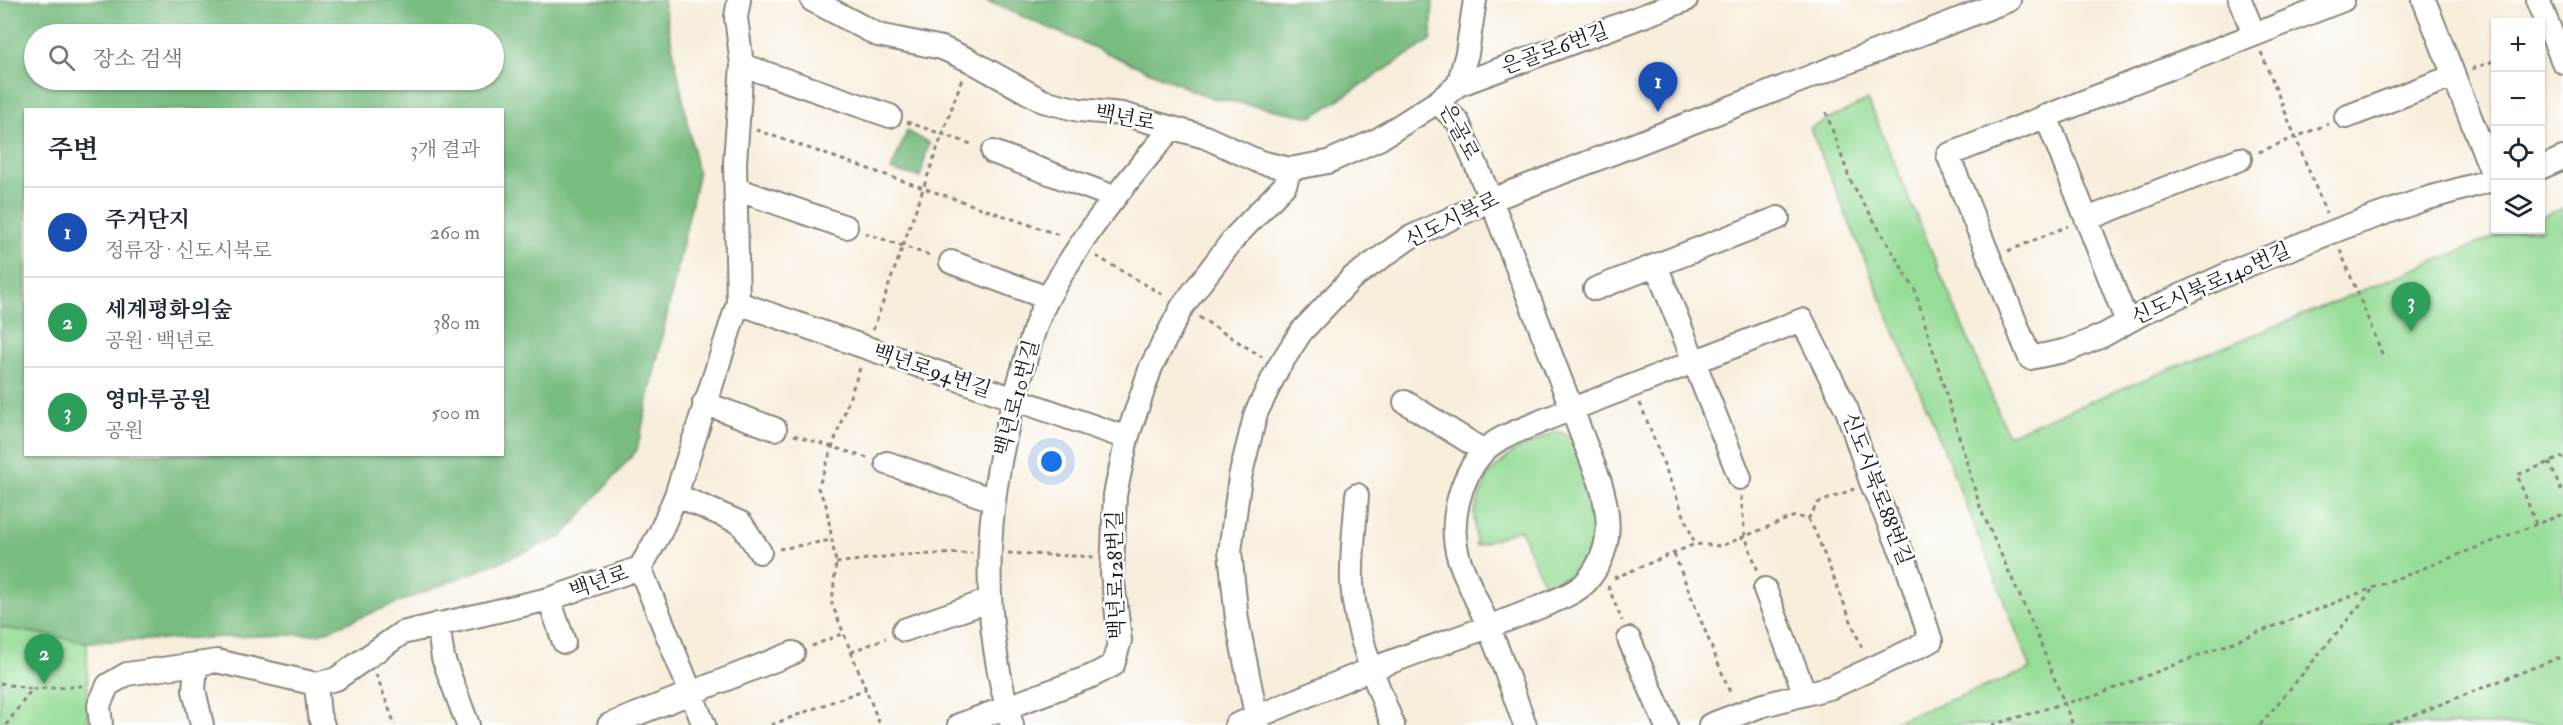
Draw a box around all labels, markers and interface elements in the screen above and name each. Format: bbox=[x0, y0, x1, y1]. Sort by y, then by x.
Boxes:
street label: 은골로6번길 bbox=[1498, 17, 1612, 81]
map controls bbox=[2491, 18, 2545, 234]
button: + bbox=[2491, 18, 2545, 72]
search box bbox=[24, 24, 504, 90]
icon: search bbox=[45, 41, 78, 74]
text: 장소 검색 bbox=[93, 45, 183, 73]
pin: 1 bbox=[1638, 63, 1678, 112]
button: − bbox=[2491, 72, 2545, 126]
street label: 백년로 bbox=[1093, 99, 1157, 137]
street label: 은골로 bbox=[1433, 99, 1485, 165]
button: locate bbox=[2491, 126, 2545, 180]
text: 주변 bbox=[48, 134, 98, 166]
text: 3개 결과 bbox=[410, 137, 480, 162]
button: layers bbox=[2491, 180, 2545, 234]
street label: 신도시북로 bbox=[1400, 186, 1504, 254]
text: 주거단지 bbox=[105, 206, 190, 234]
text: 1 bbox=[64, 220, 71, 245]
text: 260 m bbox=[430, 220, 480, 245]
street label: 신도시북로140번길 bbox=[2127, 237, 2295, 331]
text: 정류장 · 신도시북로 bbox=[105, 238, 272, 263]
pin: 3 bbox=[2392, 282, 2430, 332]
text: 세계평화의숲 bbox=[105, 296, 233, 324]
text: 2 bbox=[62, 310, 73, 335]
text: 380 m bbox=[433, 310, 480, 335]
text: 공원 · 백년로 bbox=[105, 328, 214, 353]
street label: 백년로10번길 bbox=[988, 337, 1046, 459]
street label: 백년로94번길 bbox=[869, 338, 995, 404]
text: 영마루공원 bbox=[105, 386, 211, 414]
text: 3 bbox=[64, 400, 71, 425]
text: 500 m bbox=[431, 400, 480, 425]
street label: 신도시북로88번길 bbox=[1835, 409, 1919, 569]
text: 공원 bbox=[105, 418, 144, 443]
your location bbox=[1037, 447, 1066, 476]
street label: 백년로128번길 bbox=[1101, 510, 1131, 640]
street label: 백년로 bbox=[566, 559, 632, 605]
pin: 2 bbox=[24, 634, 63, 684]

